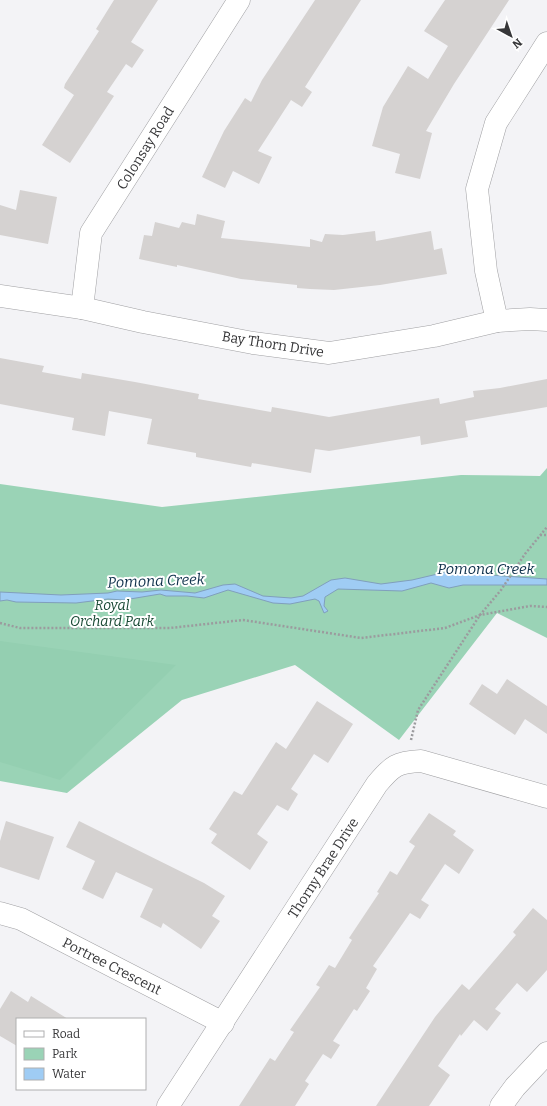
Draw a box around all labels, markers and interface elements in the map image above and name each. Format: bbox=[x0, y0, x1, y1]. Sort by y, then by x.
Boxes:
north arrow bbox=[491, 16, 531, 56]
text: N bbox=[509, 36, 525, 51]
street label: Colonsay Road bbox=[113, 104, 178, 193]
street label: Bay Thorn Drive bbox=[221, 328, 325, 361]
water label: Pomona Creek bbox=[437, 560, 536, 578]
water label: Pomona Creek bbox=[107, 570, 206, 592]
park label: Royal Orchard Park bbox=[70, 597, 154, 630]
street label: Thorny Brae Drive bbox=[285, 815, 362, 922]
street label: Portree Crescent bbox=[59, 934, 164, 999]
legend bbox=[16, 1018, 146, 1090]
text: Road bbox=[52, 1027, 80, 1041]
text: Park bbox=[52, 1047, 78, 1061]
text: Water bbox=[52, 1067, 87, 1081]

